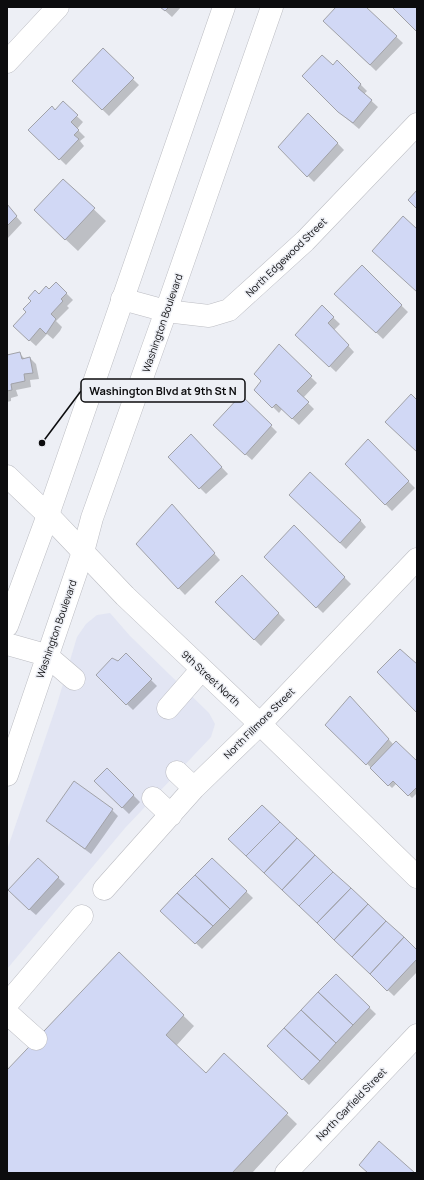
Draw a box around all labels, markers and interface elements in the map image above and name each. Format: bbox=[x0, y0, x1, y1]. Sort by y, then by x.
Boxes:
street label: North Edgewood Street bbox=[242, 214, 330, 300]
street label: Washington Boulevard bbox=[139, 272, 185, 374]
callout: Washington Blvd at 9th St N bbox=[81, 379, 245, 402]
text: Washington Blvd at 9th St N bbox=[89, 383, 237, 398]
street label: Washington Boulevard bbox=[33, 578, 79, 680]
street label: 9th Street North bbox=[178, 647, 244, 709]
street label: North Fillmore Street bbox=[220, 684, 298, 762]
street label: North Garfield Street bbox=[313, 1065, 389, 1143]

